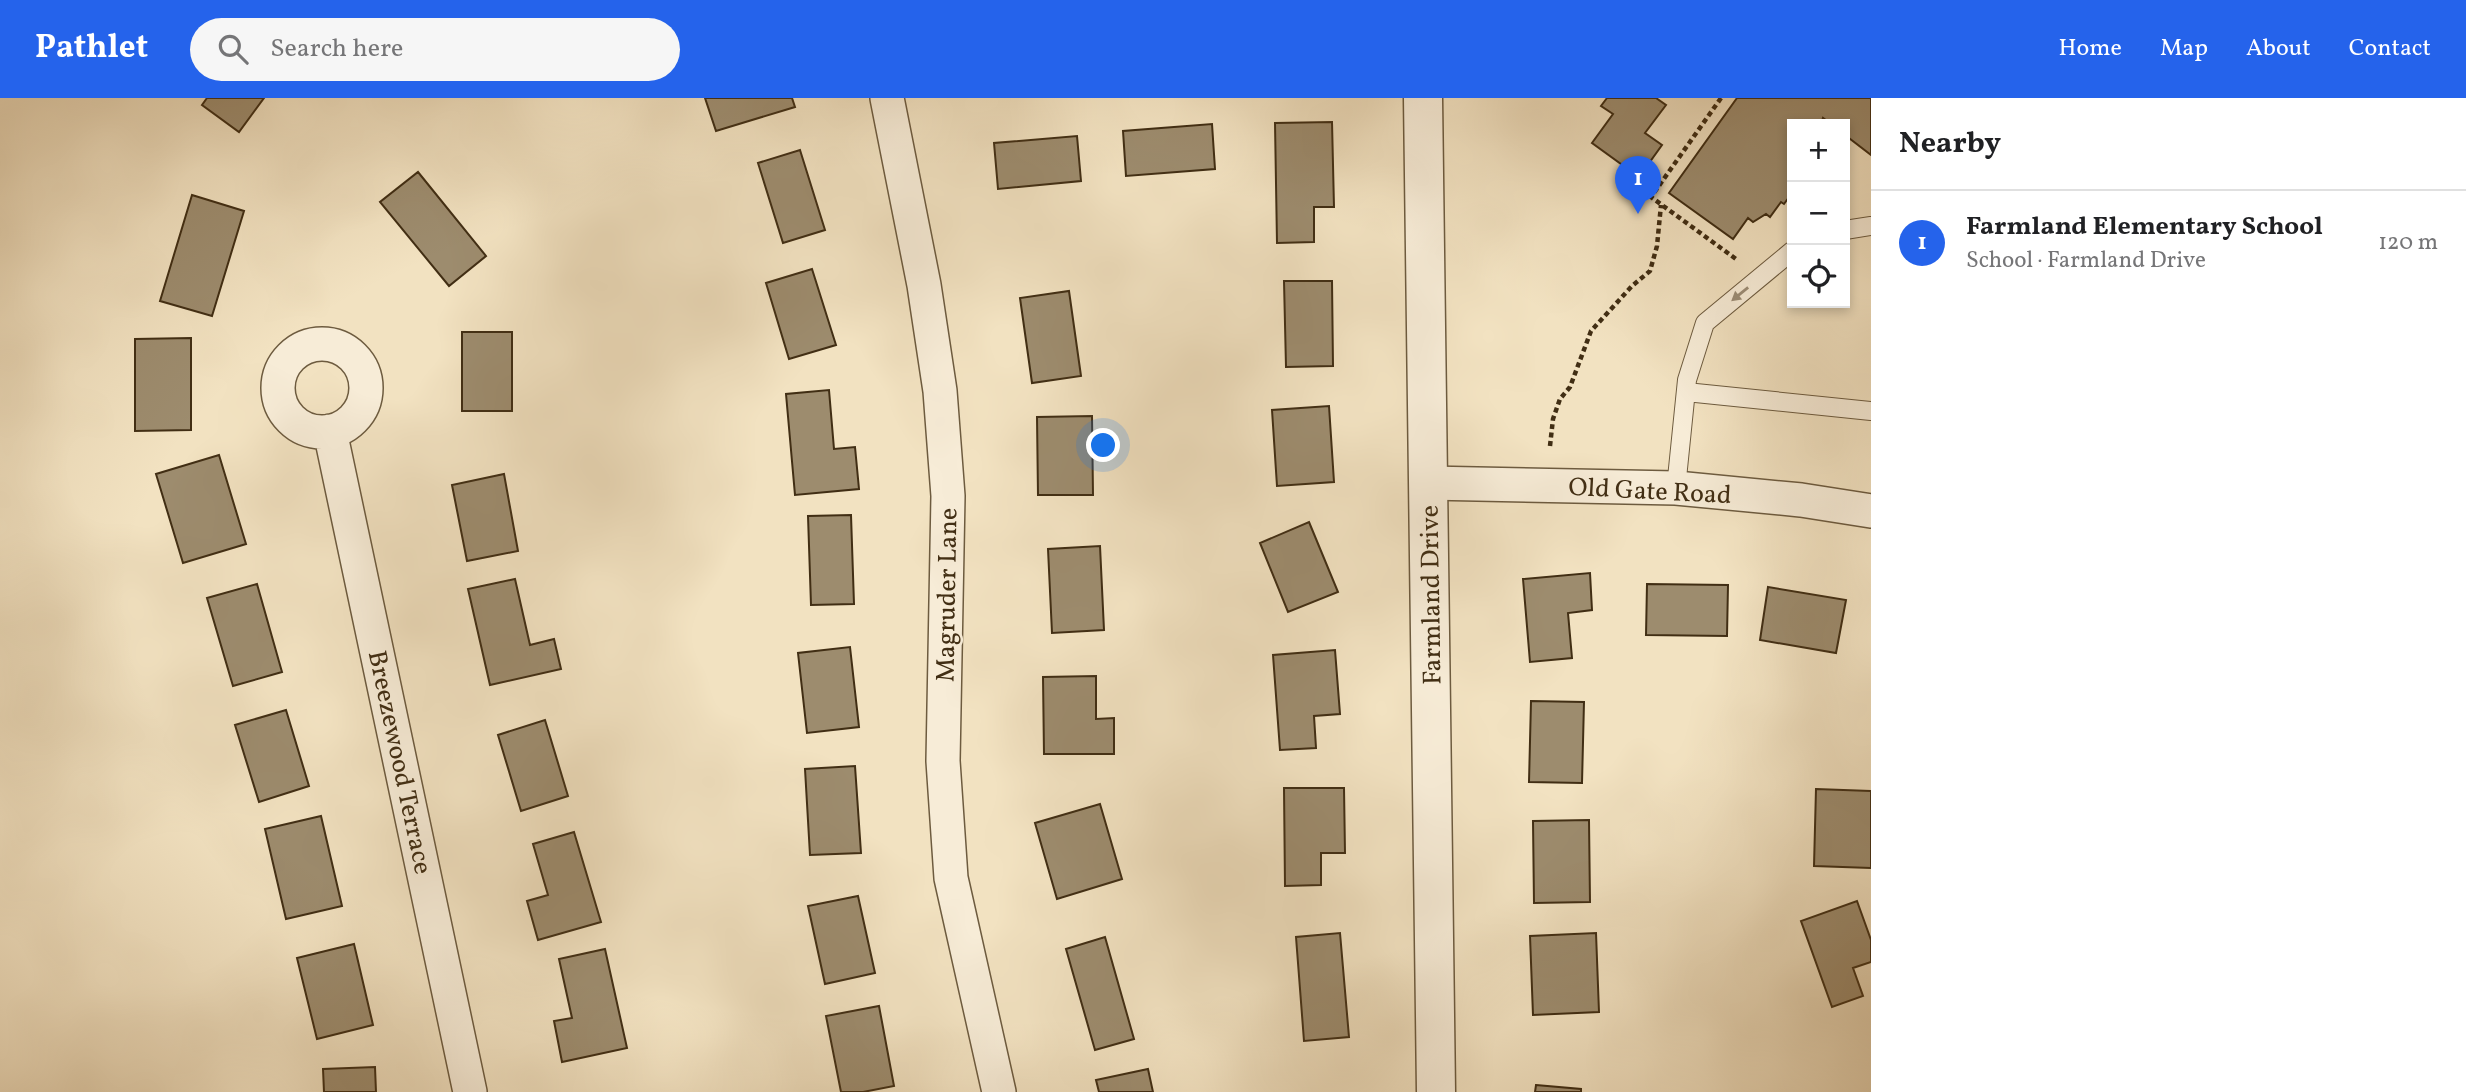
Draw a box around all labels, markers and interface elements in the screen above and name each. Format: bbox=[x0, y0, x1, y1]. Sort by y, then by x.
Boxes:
search box bbox=[190, 18, 680, 81]
text: Pathlet bbox=[35, 26, 148, 72]
icon: search bbox=[214, 30, 252, 68]
text: Search here bbox=[270, 31, 403, 67]
text: Home bbox=[2058, 32, 2122, 66]
text: Map bbox=[2160, 32, 2208, 66]
text: About bbox=[2246, 32, 2311, 66]
text: Contact bbox=[2349, 32, 2431, 66]
map controls bbox=[1787, 119, 1850, 308]
button: + bbox=[1787, 119, 1850, 182]
text: Nearby bbox=[1899, 123, 2001, 165]
pin: 1 bbox=[1615, 156, 1661, 214]
button: − bbox=[1787, 182, 1850, 245]
text: Farmland Elementary School bbox=[1966, 209, 2323, 245]
text: 1 bbox=[1917, 227, 1927, 259]
text: 120 m bbox=[2378, 227, 2438, 259]
button: locate bbox=[1787, 245, 1850, 308]
text: School · Farmland Drive bbox=[1966, 245, 2206, 277]
one-way arrow bbox=[1731, 286, 1748, 301]
your location bbox=[1086, 428, 1120, 462]
street label: Old Gate Road bbox=[1567, 470, 1732, 514]
street label: Farmland Drive bbox=[1412, 505, 1452, 685]
street label: Magruder Lane bbox=[928, 508, 968, 683]
street label: Breezewood Terrace bbox=[358, 647, 440, 878]

